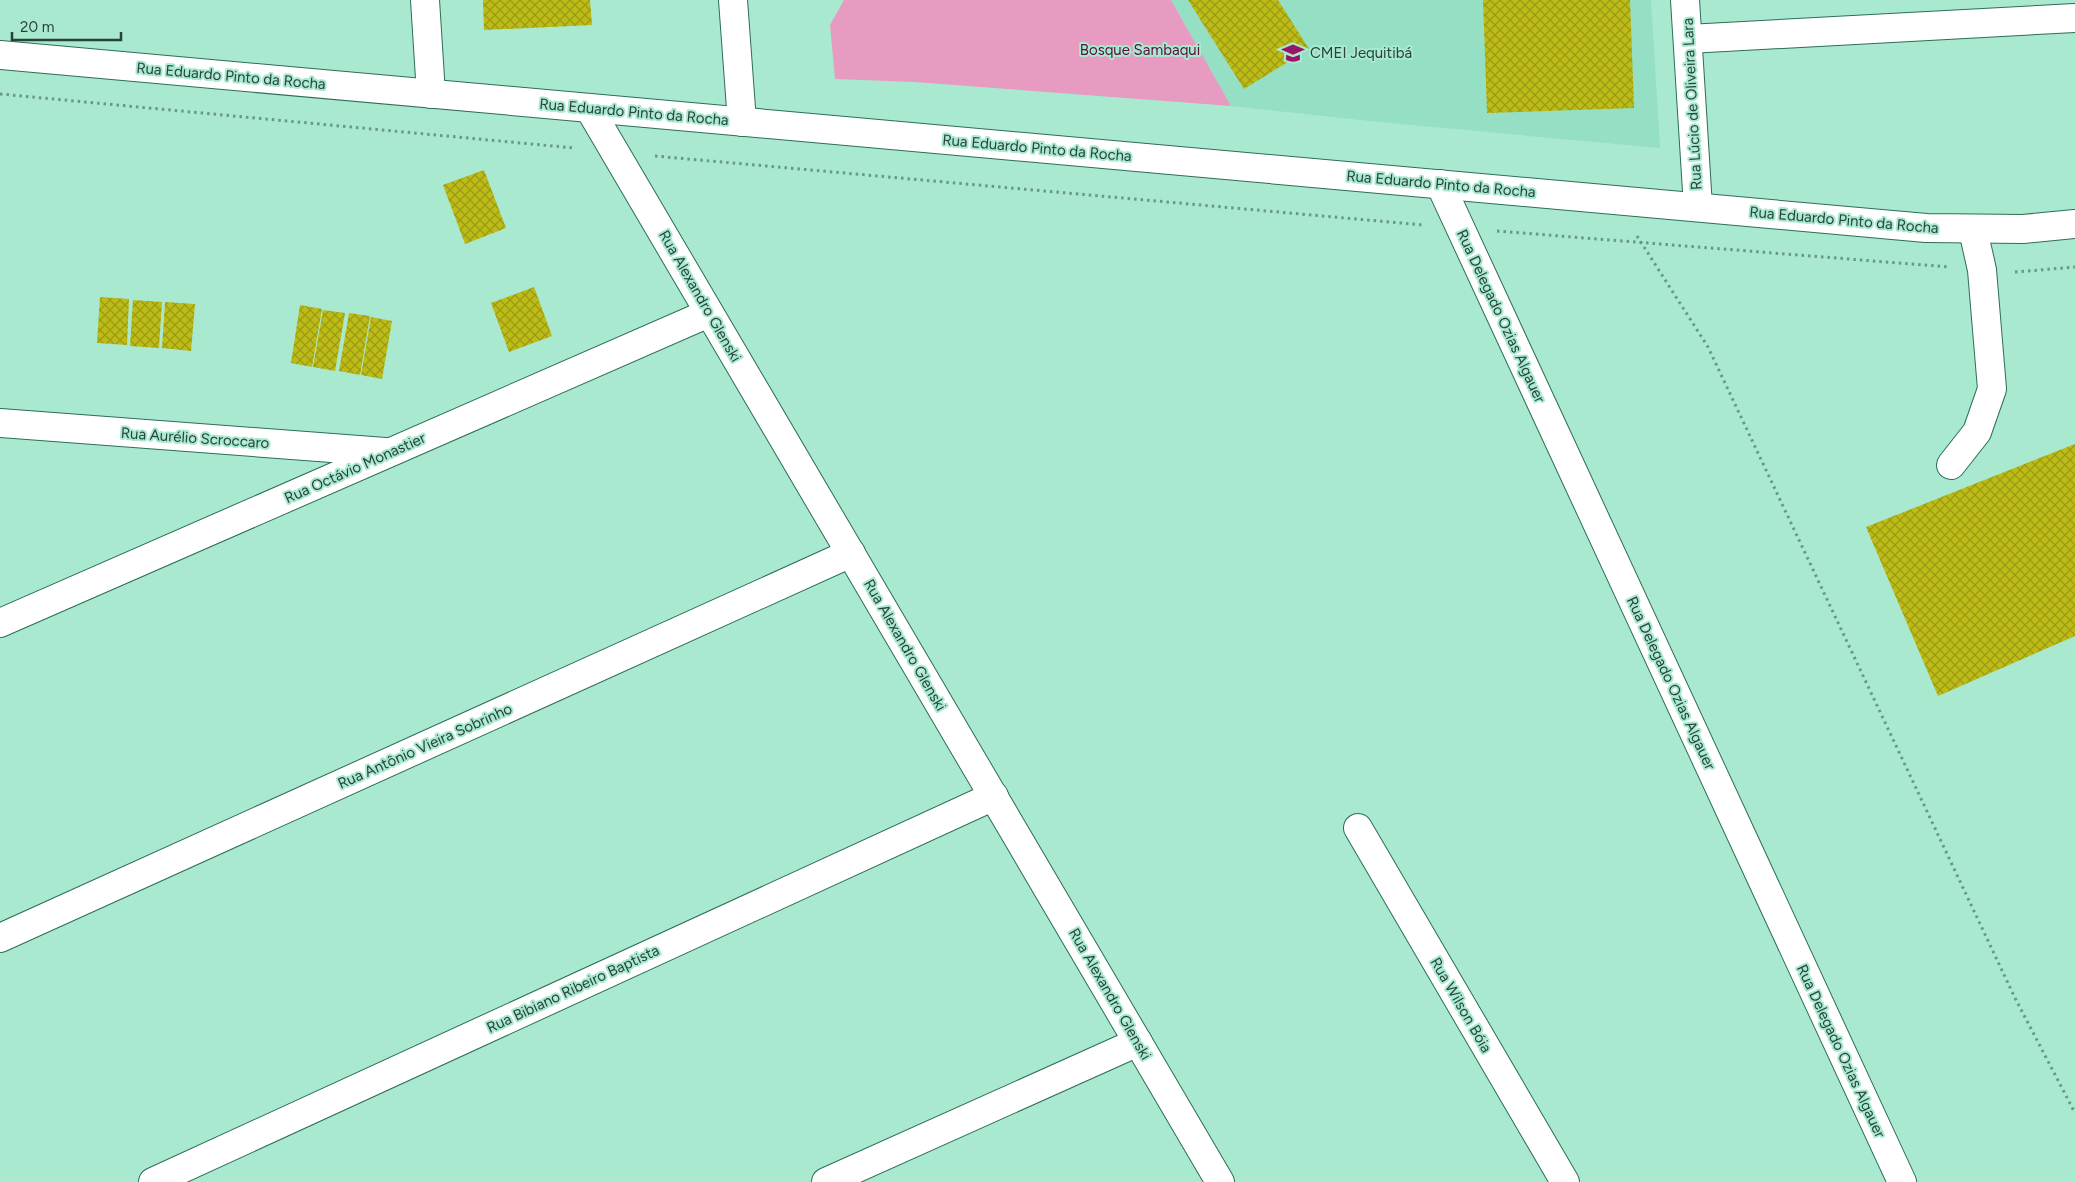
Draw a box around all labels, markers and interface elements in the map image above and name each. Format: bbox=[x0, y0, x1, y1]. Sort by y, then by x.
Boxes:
scale bar bbox=[12, 10, 121, 42]
text: 20 m bbox=[20, 18, 54, 36]
street label: Rua Lúcio de Oliveira Lara bbox=[1679, 18, 1705, 190]
school or university icon: CMEI Jequitibá bbox=[1280, 40, 1306, 66]
park label: Bosque Sambaqui bbox=[1080, 41, 1200, 59]
place label: CMEI Jequitibá bbox=[1310, 44, 1412, 62]
street label: Rua Eduardo Pinto da Rocha bbox=[136, 59, 326, 93]
street label: Rua Eduardo Pinto da Rocha bbox=[539, 95, 729, 129]
street label: Rua Eduardo Pinto da Rocha bbox=[942, 131, 1132, 165]
street label: Rua Eduardo Pinto da Rocha bbox=[1346, 167, 1536, 201]
street label: Rua Eduardo Pinto da Rocha bbox=[1749, 203, 1939, 237]
street label: Rua Delegado Ozias Algauer bbox=[1453, 226, 1549, 406]
street label: Rua Alexandro Glenski bbox=[655, 227, 745, 365]
street label: Rua Aurélio Scroccaro bbox=[120, 424, 270, 452]
street label: Rua Octávio Monastier bbox=[282, 429, 428, 507]
street label: Rua Alexandro Glenski bbox=[860, 576, 950, 714]
street label: Rua Delegado Ozias Algauer bbox=[1623, 593, 1719, 773]
street label: Rua Antônio Vieira Sobrinho bbox=[335, 699, 515, 793]
street label: Rua Alexandro Glenski bbox=[1065, 925, 1155, 1063]
street label: Rua Bibiano Ribeiro Baptista bbox=[484, 941, 662, 1037]
street label: Rua Wilson Bóia bbox=[1426, 954, 1496, 1056]
street label: Rua Delegado Ozias Algauer bbox=[1793, 961, 1889, 1141]

